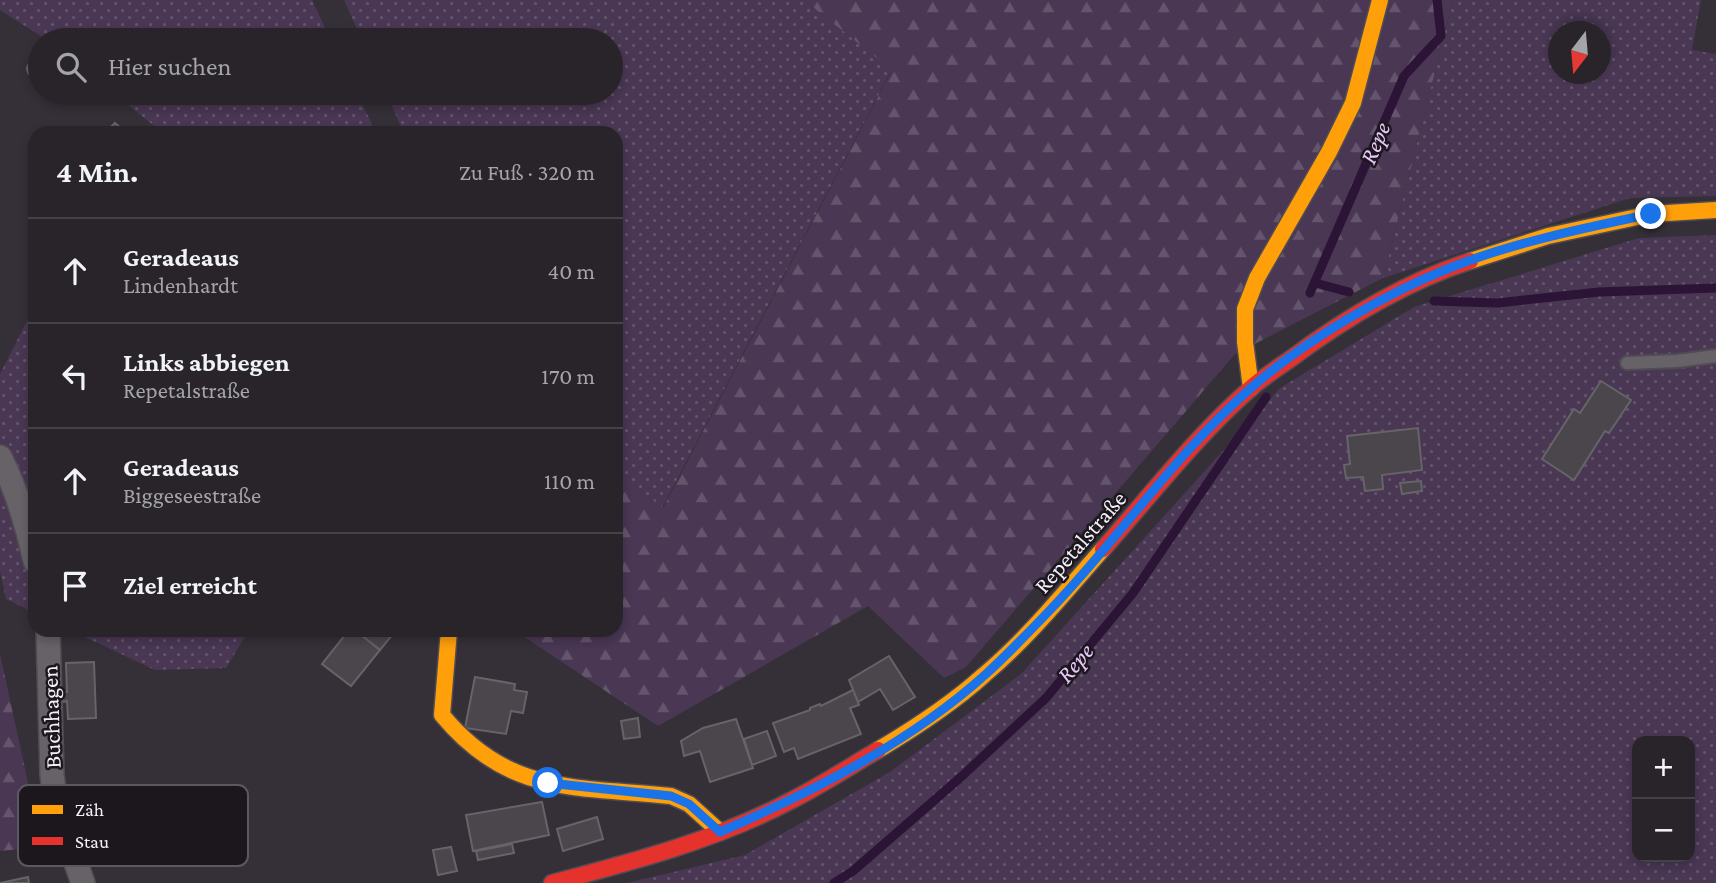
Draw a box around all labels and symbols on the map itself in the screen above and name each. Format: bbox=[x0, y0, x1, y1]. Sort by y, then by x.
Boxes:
north arrow bbox=[1548, 21, 1611, 84]
water label: Repe bbox=[1354, 118, 1395, 168]
route end bbox=[1635, 198, 1666, 229]
street label: Repetalstraße bbox=[1029, 486, 1131, 598]
water label: Repe bbox=[1051, 638, 1099, 688]
street label: Buchhagen bbox=[36, 665, 66, 769]
route start bbox=[532, 767, 563, 798]
legend bbox=[18, 785, 248, 866]
text: Zäh bbox=[75, 799, 104, 820]
text: Stau bbox=[75, 831, 109, 852]

